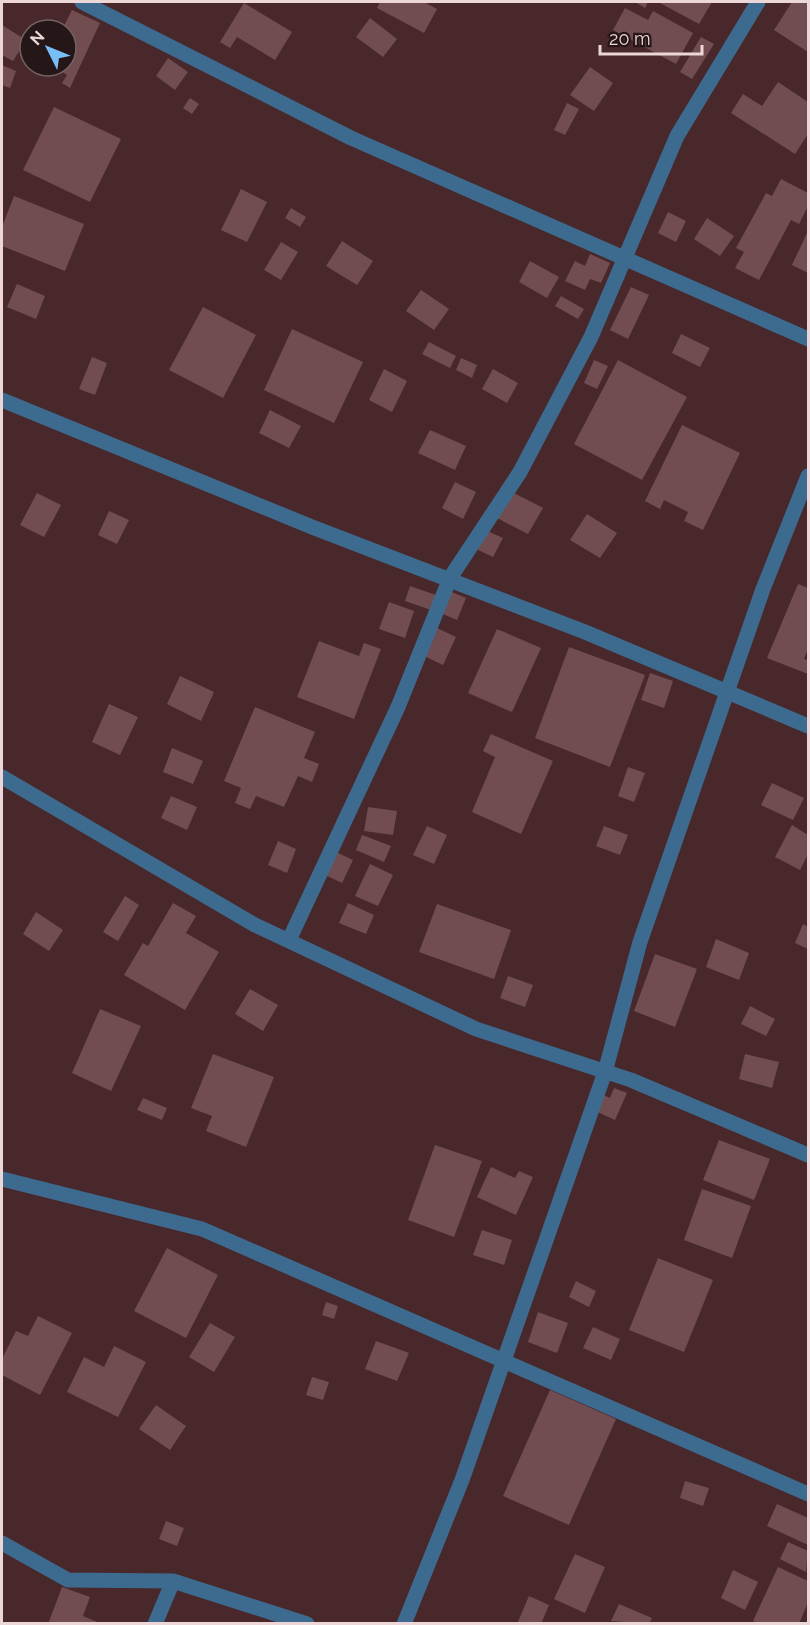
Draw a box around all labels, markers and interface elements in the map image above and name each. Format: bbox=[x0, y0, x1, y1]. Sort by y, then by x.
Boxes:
north arrow bbox=[18, 18, 78, 78]
scale bar bbox=[600, 18, 702, 56]
text: N bbox=[26, 27, 49, 49]
text: 20 m bbox=[609, 28, 651, 49]

